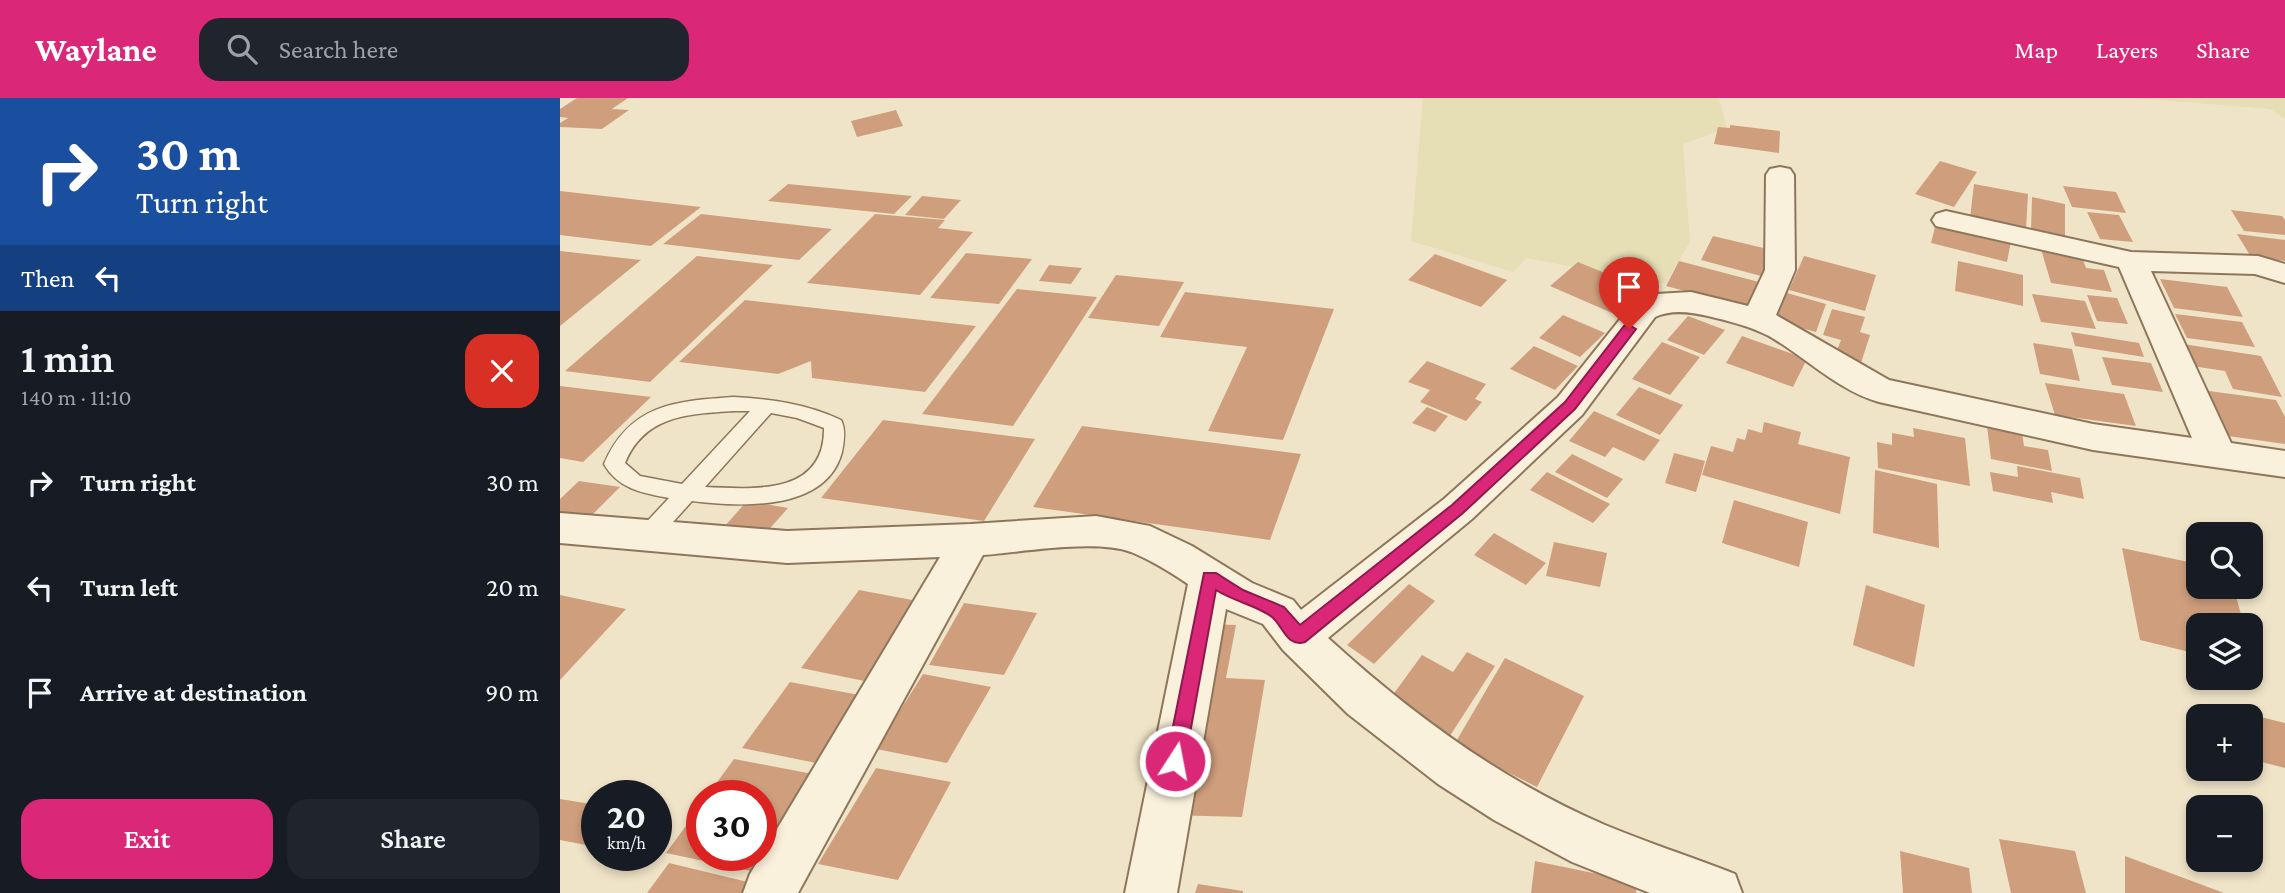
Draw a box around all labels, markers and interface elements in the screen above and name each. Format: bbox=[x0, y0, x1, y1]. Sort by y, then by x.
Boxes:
search box bbox=[199, 18, 689, 81]
icon: search bbox=[223, 30, 261, 68]
text: Waylane bbox=[35, 31, 157, 68]
text: Search here bbox=[279, 35, 398, 64]
text: Map bbox=[2014, 36, 2058, 63]
text: Layers bbox=[2096, 36, 2158, 63]
text: Share bbox=[2196, 36, 2250, 63]
icon: right bbox=[21, 126, 112, 217]
text: 30 m bbox=[136, 126, 241, 181]
text: Turn right bbox=[136, 184, 268, 220]
pin bbox=[1599, 257, 1659, 329]
icon: left bbox=[89, 259, 127, 297]
text: Then bbox=[21, 264, 75, 293]
icon: arrive bbox=[1610, 268, 1648, 306]
text: 1 min bbox=[21, 334, 114, 381]
button: close bbox=[465, 334, 539, 408]
text: 140 m · 11:10 bbox=[21, 384, 132, 410]
icon: right bbox=[21, 464, 59, 502]
text: Turn right bbox=[80, 468, 196, 497]
text: 30 m bbox=[486, 468, 539, 497]
map controls bbox=[2186, 522, 2263, 872]
button: search bbox=[2186, 522, 2263, 599]
icon: left bbox=[21, 569, 59, 607]
text: Turn left bbox=[80, 573, 178, 602]
text: 20 m bbox=[486, 573, 539, 602]
button: layers bbox=[2186, 613, 2263, 690]
icon: arrive bbox=[21, 674, 59, 712]
text: Arrive at destination bbox=[80, 678, 307, 707]
text: 90 m bbox=[485, 678, 539, 707]
button: + bbox=[2186, 704, 2263, 781]
position arrow bbox=[1138, 724, 1212, 798]
speed limit sign: 30 bbox=[686, 780, 777, 871]
button: − bbox=[2186, 795, 2263, 872]
text: 20 bbox=[607, 797, 646, 836]
button: Exit bbox=[21, 799, 273, 879]
button: Share bbox=[287, 799, 539, 879]
text: km/h bbox=[607, 833, 646, 853]

